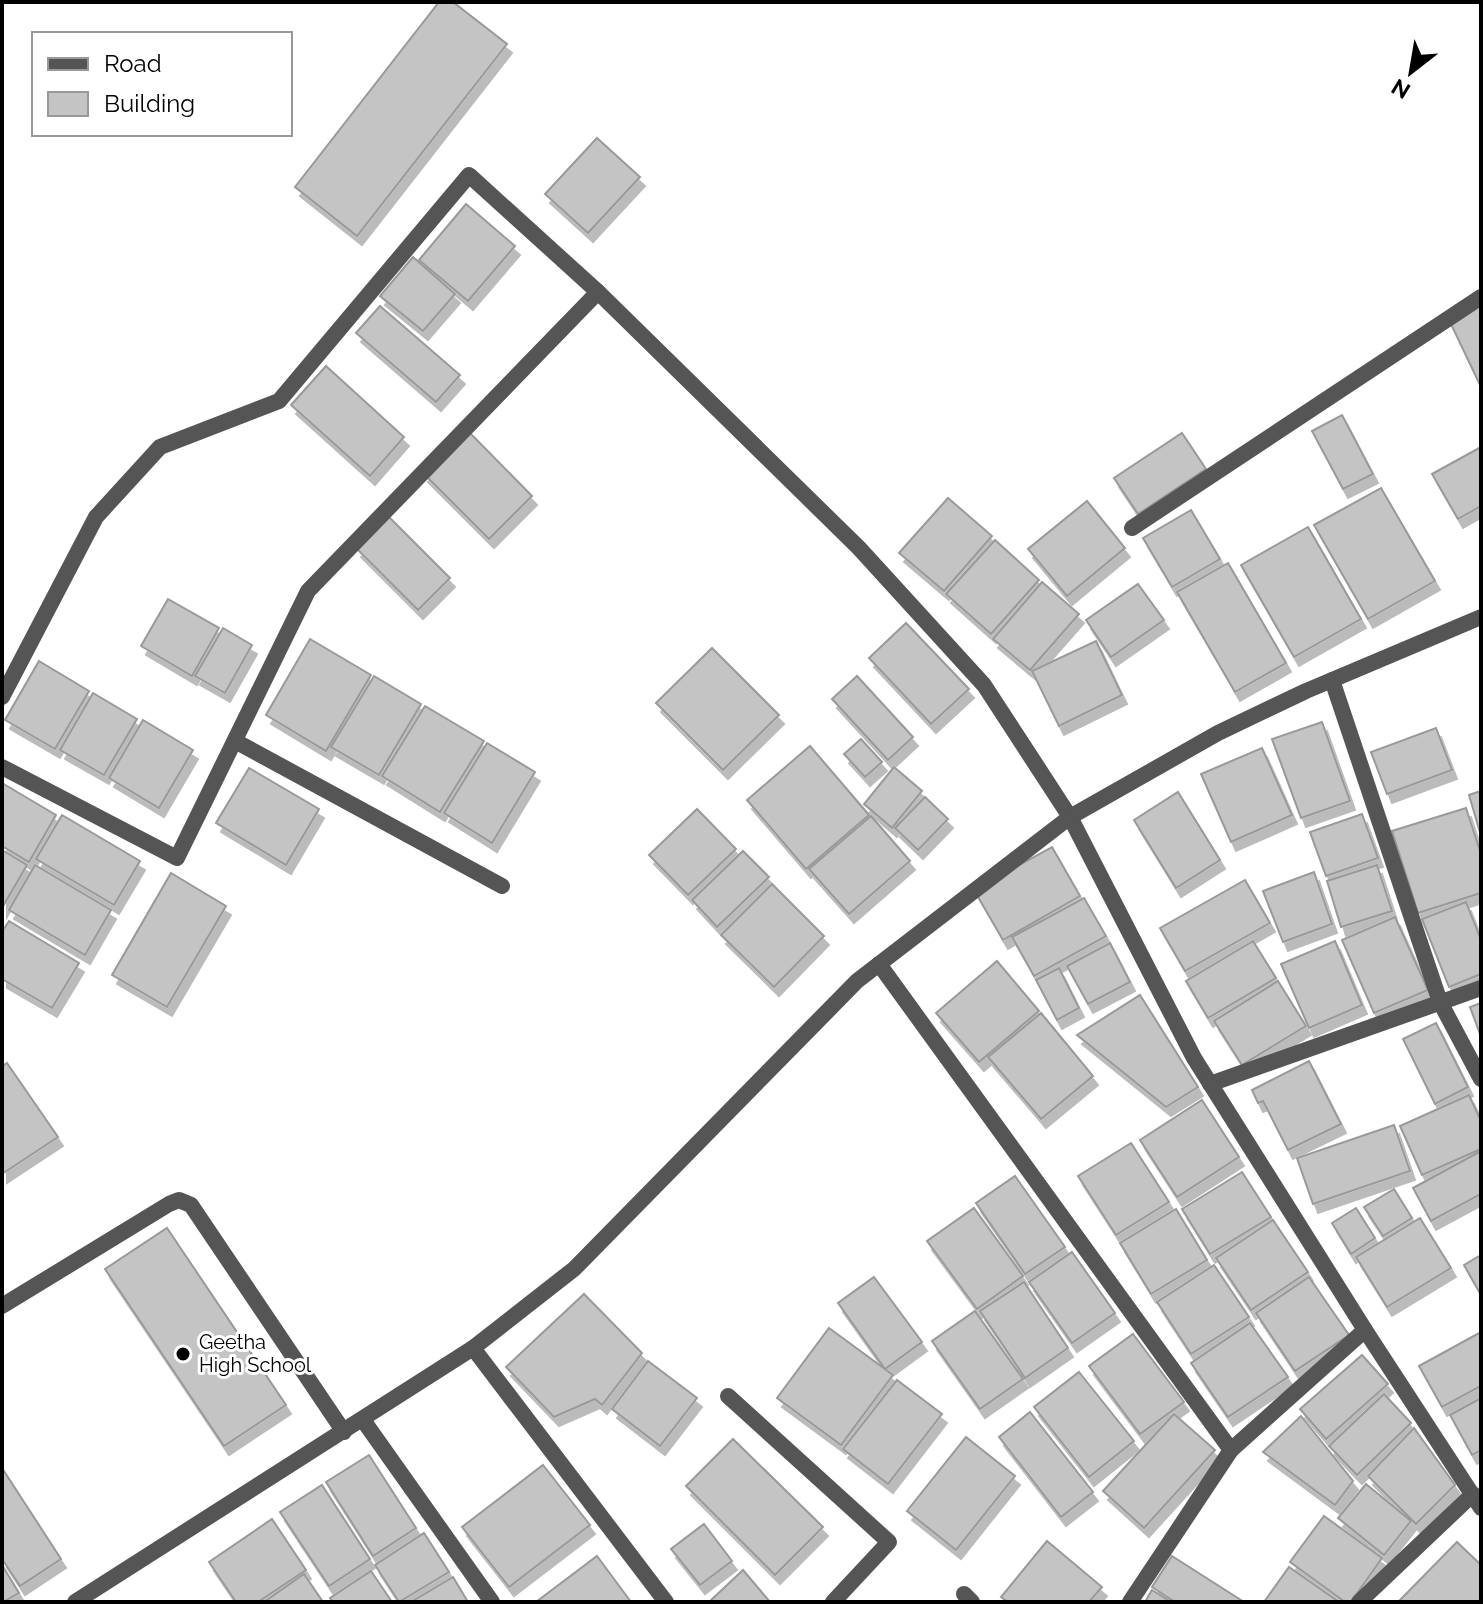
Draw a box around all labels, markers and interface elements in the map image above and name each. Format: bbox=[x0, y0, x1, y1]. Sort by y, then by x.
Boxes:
legend bbox=[32, 32, 292, 136]
north arrow bbox=[1371, 32, 1451, 112]
text: Road bbox=[104, 49, 162, 78]
text: N bbox=[1387, 74, 1415, 105]
text: Building bbox=[104, 89, 195, 118]
place label: Geetha High School bbox=[199, 1330, 312, 1377]
marker: Geetha High School bbox=[174, 1345, 192, 1363]

